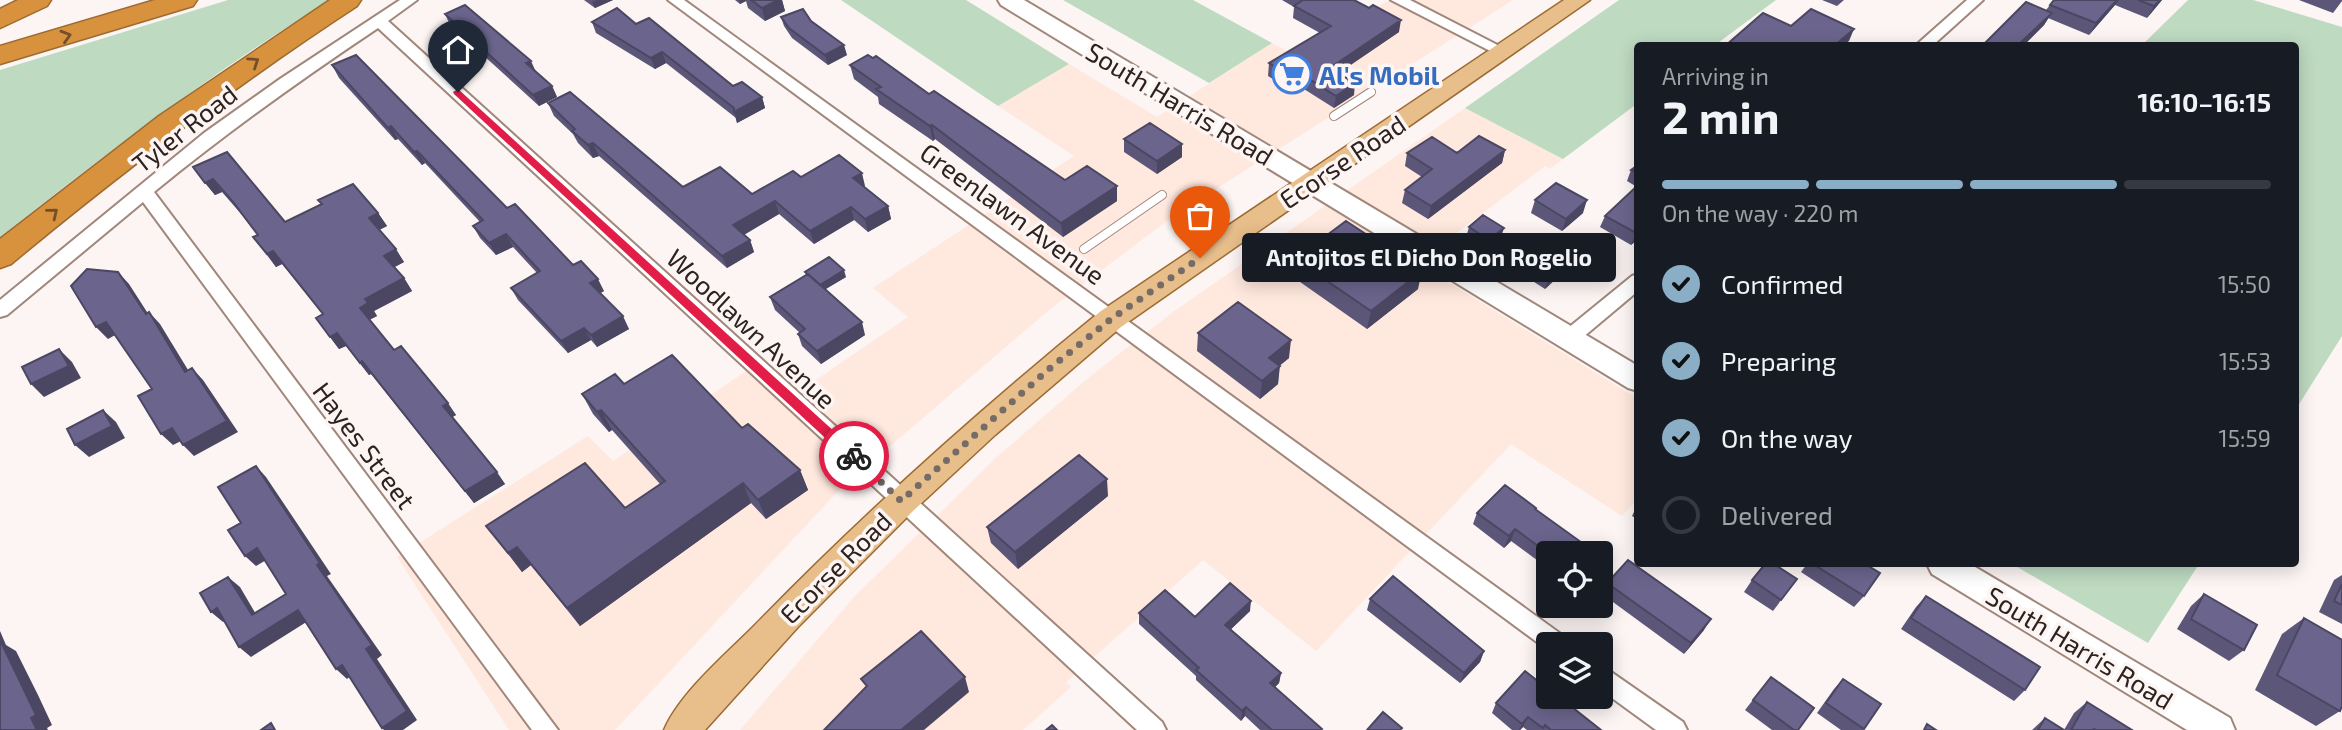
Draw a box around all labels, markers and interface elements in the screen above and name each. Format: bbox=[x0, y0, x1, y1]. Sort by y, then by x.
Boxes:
pin bbox=[428, 20, 488, 92]
one-way arrow bbox=[59, 29, 71, 44]
icon: home bbox=[439, 31, 477, 69]
street label: South Harris Road bbox=[1081, 35, 1279, 171]
supermarket icon: Al's Mobil bbox=[1271, 53, 1313, 95]
one-way arrow bbox=[247, 57, 260, 70]
place label: Al's Mobil bbox=[1319, 59, 1440, 90]
text: Arriving in bbox=[1662, 62, 1769, 90]
street label: Tyler Road bbox=[126, 78, 242, 178]
text: 16:10–16:15 bbox=[2138, 86, 2271, 117]
text: 2 min bbox=[1662, 88, 1780, 143]
street label: Ecorse Road bbox=[1273, 108, 1411, 214]
street label: Greenlawn Avenue bbox=[915, 136, 1111, 290]
pin bbox=[1170, 186, 1230, 258]
icon: bag bbox=[1181, 197, 1219, 235]
text: On the way · 220 m bbox=[1662, 199, 1858, 227]
one-way arrow bbox=[45, 208, 57, 221]
callout: Antojitos El Dicho Don Rogelio bbox=[1242, 233, 1616, 282]
street label: Woodlawn Avenue bbox=[661, 242, 843, 414]
text: Antojitos El Dicho Don Rogelio bbox=[1266, 243, 1592, 271]
icon: check bbox=[1662, 265, 1700, 303]
text: Confirmed bbox=[1721, 268, 1844, 299]
text: 15:50 bbox=[2218, 270, 2271, 298]
icon: check bbox=[1662, 342, 1700, 380]
text: Preparing bbox=[1721, 345, 1836, 376]
text: 15:53 bbox=[2219, 347, 2271, 375]
street label: Hayes Street bbox=[307, 376, 423, 514]
icon: check bbox=[1662, 419, 1700, 457]
courier bbox=[819, 421, 889, 491]
text: On the way bbox=[1721, 422, 1852, 453]
text: 15:59 bbox=[2219, 424, 2271, 452]
icon: bike bbox=[835, 437, 873, 475]
text: Delivered bbox=[1721, 499, 1833, 530]
street label: Ecorse Road bbox=[773, 505, 897, 629]
map controls bbox=[1536, 541, 1613, 709]
button: locate bbox=[1536, 541, 1613, 618]
street label: South Harris Road bbox=[1981, 579, 2179, 715]
button: layers bbox=[1536, 632, 1613, 709]

